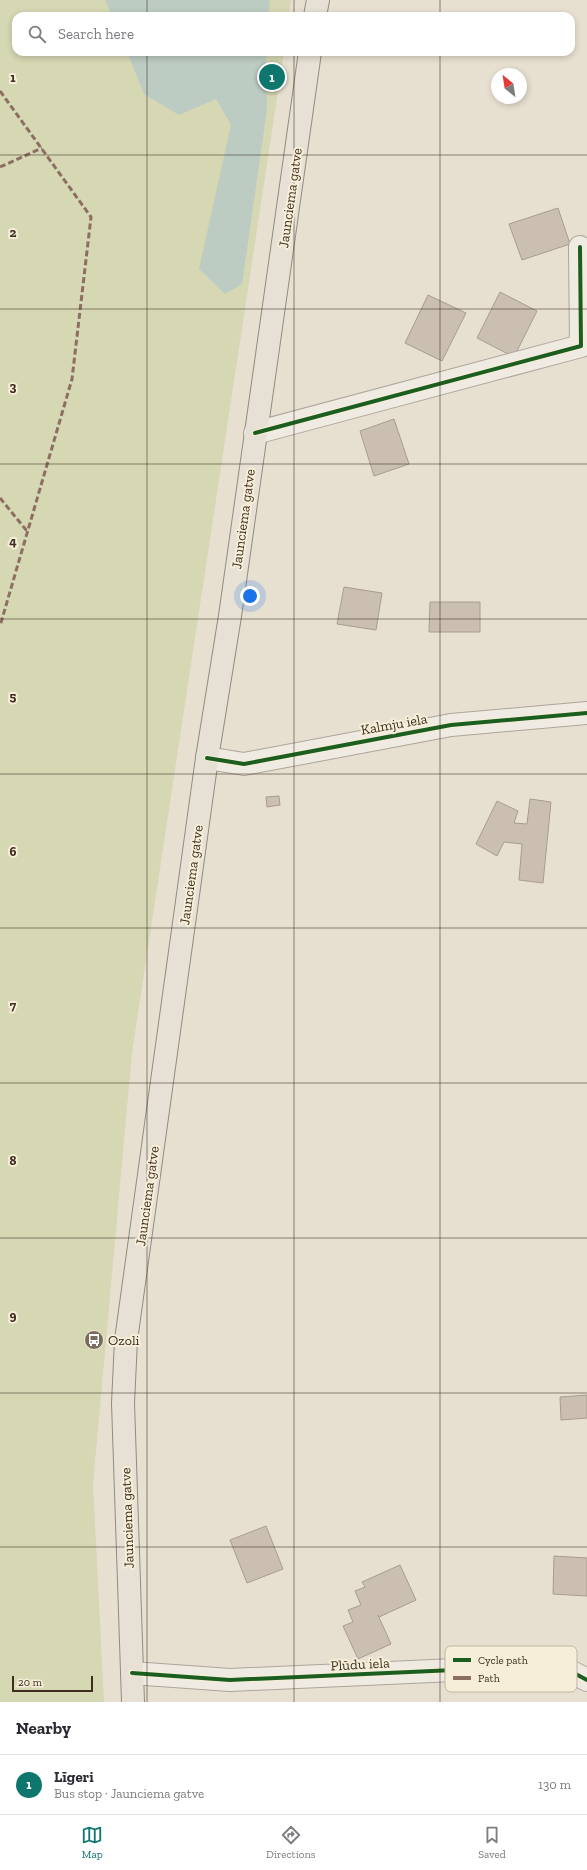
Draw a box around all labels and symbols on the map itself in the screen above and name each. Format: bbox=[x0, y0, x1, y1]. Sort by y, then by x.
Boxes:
pin: 1 bbox=[259, 62, 285, 92]
north arrow bbox=[491, 68, 527, 104]
text: 1 bbox=[10, 70, 16, 85]
street label: Jaunciema gatve bbox=[275, 147, 306, 249]
text: 2 bbox=[10, 225, 17, 240]
text: 3 bbox=[10, 379, 17, 394]
street label: Jaunciema gatve bbox=[228, 468, 259, 570]
text: 4 bbox=[9, 534, 17, 549]
your location bbox=[240, 586, 260, 606]
text: 5 bbox=[10, 689, 17, 704]
street label: Kalmju iela bbox=[360, 710, 429, 739]
street label: Jaunciema gatve bbox=[176, 824, 207, 926]
text: 6 bbox=[10, 844, 17, 859]
text: 7 bbox=[10, 998, 17, 1013]
street label: Jaunciema gatve bbox=[132, 1145, 163, 1247]
text: 8 bbox=[9, 1153, 17, 1168]
text: 9 bbox=[10, 1308, 17, 1323]
bus stop icon: Ozoli bbox=[83, 1329, 105, 1351]
place label: Ozoli bbox=[108, 1332, 140, 1349]
street label: Jaunciema gatve bbox=[117, 1467, 138, 1569]
legend bbox=[445, 1646, 577, 1692]
street label: Plūdu iela bbox=[330, 1654, 390, 1675]
text: Cycle path bbox=[478, 1654, 529, 1667]
text: Path bbox=[478, 1672, 501, 1685]
scale bar bbox=[12, 1674, 93, 1693]

